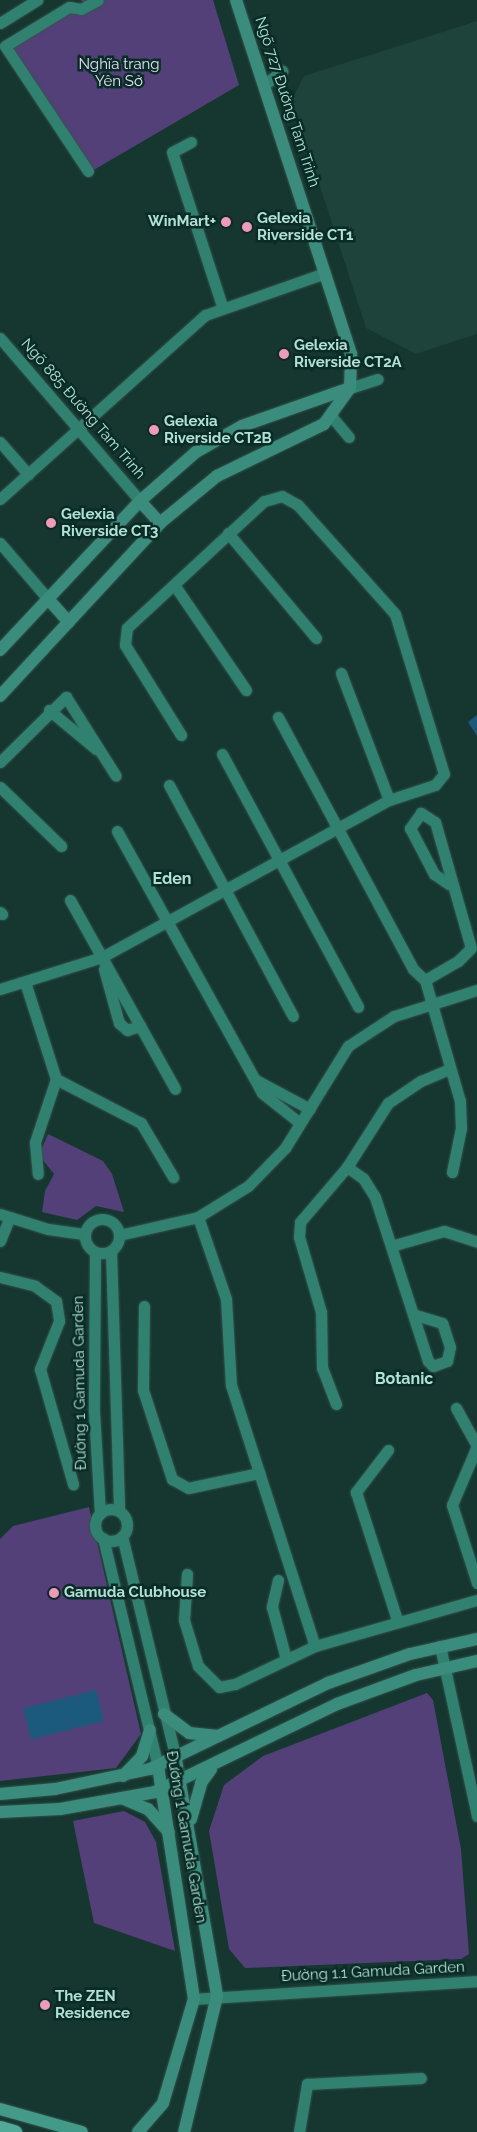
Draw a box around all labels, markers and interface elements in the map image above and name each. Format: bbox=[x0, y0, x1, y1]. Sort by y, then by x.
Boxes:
street label: Ngõ 727 Đường Tam Trinh bbox=[251, 14, 323, 190]
park label: Nghĩa trang Yên Sở bbox=[78, 55, 160, 90]
place label: Gelexia Riverside CT1 bbox=[257, 209, 353, 244]
place label: WinMart+ bbox=[148, 213, 216, 231]
marker: WinMart+ bbox=[220, 216, 232, 228]
marker: Gelexia Riverside CT1 bbox=[241, 221, 253, 233]
street label: Ngõ 885 Đường Tam Trinh bbox=[17, 335, 149, 483]
place label: Gelexia Riverside CT2A bbox=[294, 336, 402, 371]
marker: Gelexia Riverside CT2A bbox=[278, 348, 290, 360]
place label: Gelexia Riverside CT2B bbox=[164, 412, 272, 447]
marker: Gelexia Riverside CT2B bbox=[148, 424, 160, 436]
place label: Gelexia Riverside CT3 bbox=[61, 505, 158, 540]
marker: Gelexia Riverside CT3 bbox=[45, 517, 57, 529]
district label: Eden bbox=[152, 869, 192, 889]
street label: Đường 1 Gamuda Garden bbox=[69, 1296, 91, 1470]
district label: Botanic bbox=[375, 1369, 433, 1389]
place label: Gamuda Clubhouse bbox=[64, 1584, 206, 1602]
marker: Gamuda Clubhouse bbox=[48, 1587, 60, 1599]
street label: Đường 1 Gamuda Garden bbox=[162, 1750, 210, 1924]
street label: Đường 1.1 Gamuda Garden bbox=[281, 1958, 465, 1986]
place label: The ZEN Residence bbox=[55, 1987, 130, 2022]
marker: The ZEN Residence bbox=[39, 1999, 51, 2011]

